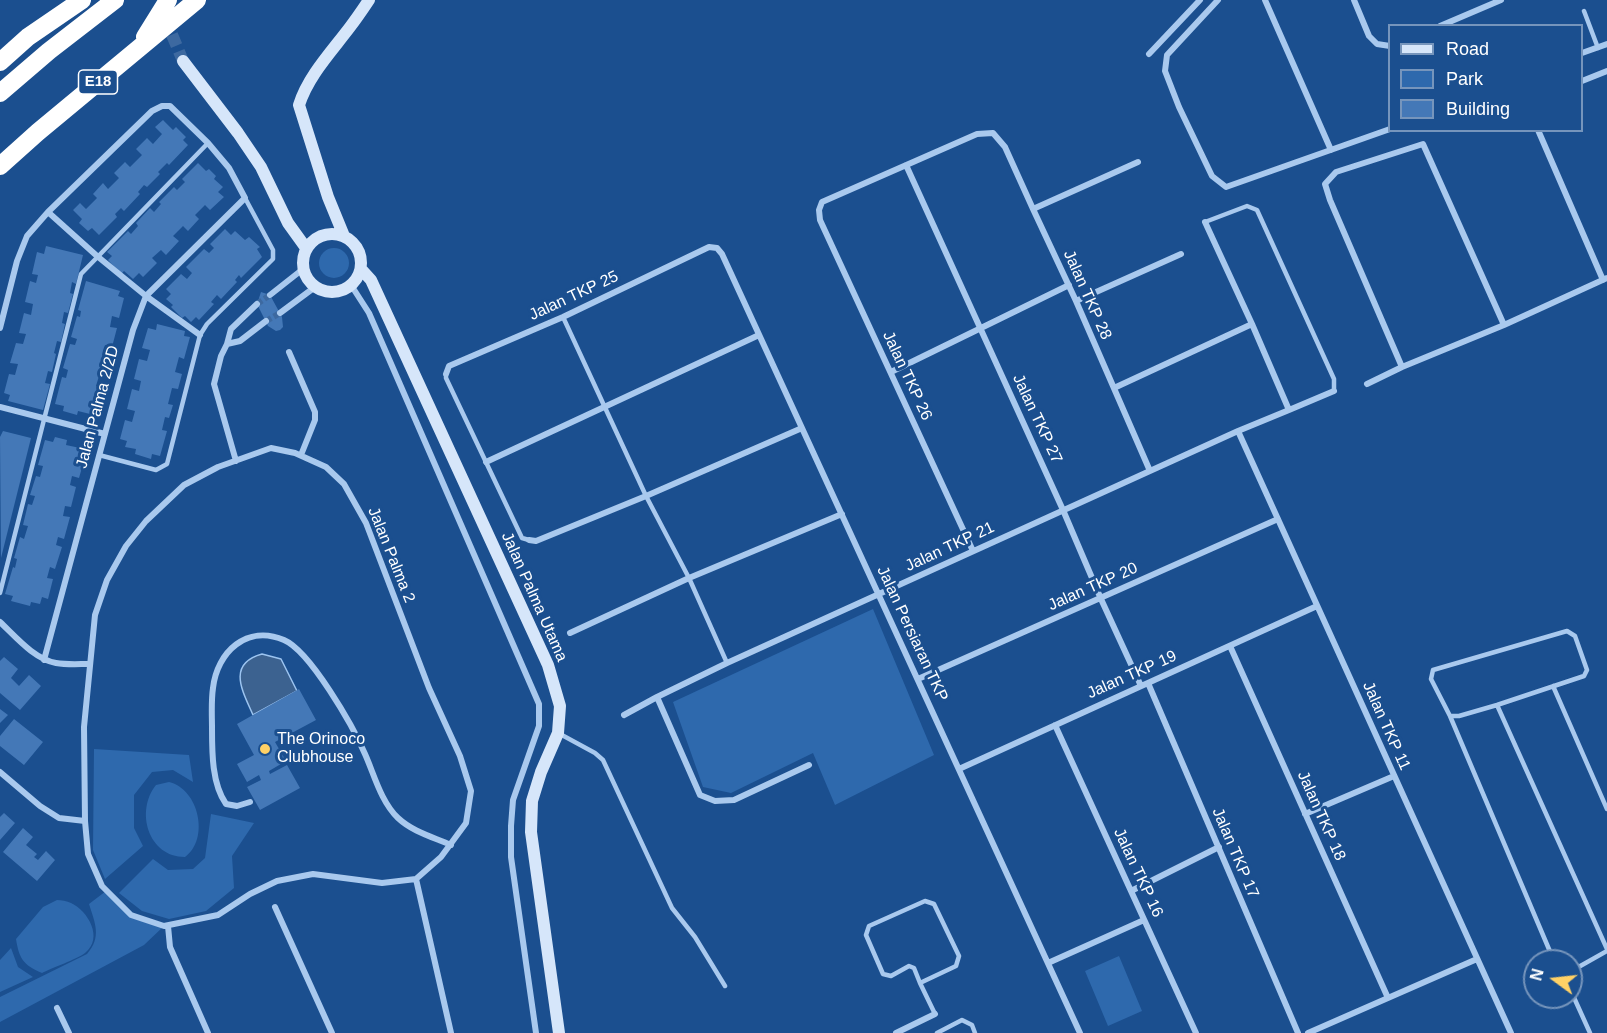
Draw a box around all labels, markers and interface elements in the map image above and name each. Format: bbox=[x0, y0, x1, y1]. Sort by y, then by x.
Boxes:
legend bbox=[1388, 24, 1583, 132]
text: Road bbox=[1446, 39, 1489, 59]
text: Park bbox=[1446, 69, 1483, 89]
road number: E18 bbox=[78, 70, 118, 94]
text: Building bbox=[1446, 99, 1510, 119]
street label: Jalan TKP 28 bbox=[1059, 247, 1115, 343]
street label: Jalan TKP 25 bbox=[526, 267, 622, 325]
street label: Jalan TKP 26 bbox=[878, 328, 936, 424]
street label: Jalan Palma 2/2D bbox=[72, 344, 124, 470]
street label: Jalan TKP 27 bbox=[1008, 371, 1066, 467]
street label: Jalan Palma 2 bbox=[363, 504, 419, 606]
street label: Jalan TKP 21 bbox=[902, 518, 998, 576]
street label: Jalan Palma Utama bbox=[497, 529, 571, 665]
street label: Jalan TKP 20 bbox=[1045, 559, 1141, 615]
street label: Jalan Persiaran TKP bbox=[872, 563, 952, 705]
street label: Jalan TKP 19 bbox=[1084, 647, 1180, 703]
street label: Jalan TKP 11 bbox=[1358, 679, 1414, 773]
place label: The Orinoco Clubhouse bbox=[277, 730, 365, 768]
marker: The Orinoco Clubhouse bbox=[258, 742, 272, 756]
street label: Jalan TKP 18 bbox=[1293, 768, 1349, 864]
street label: Jalan TKP 17 bbox=[1207, 805, 1263, 901]
street label: Jalan TKP 16 bbox=[1109, 825, 1167, 921]
north arrow bbox=[1523, 949, 1583, 1009]
text: N bbox=[1527, 967, 1547, 983]

